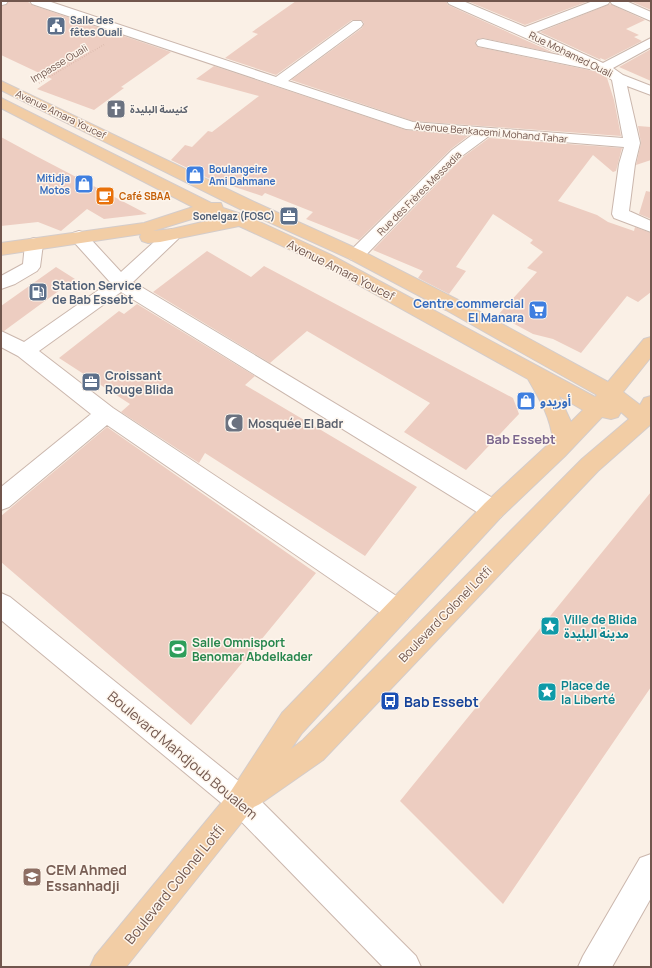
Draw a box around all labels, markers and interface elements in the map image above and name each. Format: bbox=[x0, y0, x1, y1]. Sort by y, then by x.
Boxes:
place label: Salle des fêtes Ouali bbox=[70, 13, 122, 39]
public building icon: Salle des fêtes Ouali bbox=[45, 15, 67, 37]
street label: Rue Mohamed Ouali bbox=[527, 28, 615, 80]
street label: Impasse Ouali bbox=[28, 41, 90, 85]
street label: Avenue Amara Youcef bbox=[13, 86, 109, 142]
church icon: كنيسة البليدة bbox=[105, 98, 127, 120]
place label: كنيسة البليدة bbox=[130, 102, 188, 116]
street label: Avenue Benkacemi Mohand Tahar bbox=[414, 118, 569, 146]
street label: Rue des Frères Messadia bbox=[374, 148, 464, 238]
place label: Boulangeire Ami Dahmane bbox=[209, 162, 275, 188]
shop icon: Boulangeire Ami Dahmane bbox=[184, 164, 206, 186]
place label: Mitidja Motos bbox=[37, 171, 71, 197]
shop icon: Mitidja Motos bbox=[73, 173, 95, 195]
cafe icon: Café SBAA bbox=[94, 185, 116, 207]
place label: Café SBAA bbox=[119, 189, 171, 203]
office icon: Sonelgaz (FOSC) bbox=[278, 205, 300, 227]
place label: Sonelgaz (FOSC) bbox=[193, 209, 275, 223]
street label: Avenue Amara Youcef bbox=[284, 235, 398, 305]
place label: Station Service de Bab Essebt bbox=[52, 277, 142, 308]
fuel station icon: Station Service de Bab Essebt bbox=[27, 281, 49, 303]
place label: Centre commercial El Manara bbox=[413, 295, 524, 326]
supermarket icon: Centre commercial El Manara bbox=[527, 299, 549, 321]
place label: Croissant Rouge Blida bbox=[105, 367, 174, 398]
office icon: Croissant Rouge Blida bbox=[80, 371, 102, 393]
shop icon: أوريدو bbox=[515, 390, 537, 412]
place label: أوريدو bbox=[540, 393, 571, 410]
mosque icon: Mosquée El Badr bbox=[223, 412, 245, 434]
place label: Mosquée El Badr bbox=[248, 415, 343, 432]
district label: Bab Essebt bbox=[486, 430, 556, 448]
street label: Boulevard Colonel Lotfi bbox=[395, 562, 495, 666]
place label: Ville de Blida مدينة البليدة bbox=[564, 611, 637, 642]
place icon: Ville de Blida مدينة البليدة bbox=[539, 615, 561, 637]
place label: Salle Omnisport Benomar Abdelkader bbox=[192, 634, 313, 665]
sports icon: Salle Omnisport Benomar Abdelkader bbox=[167, 638, 189, 660]
place label: Place de la Liberté bbox=[561, 677, 615, 708]
place icon: Place de la Liberté bbox=[536, 681, 558, 703]
street label: Boulevard Mahdjoub Boualem bbox=[104, 687, 262, 823]
bus stop icon: Bab Essebt bbox=[379, 690, 401, 712]
place label: Bab Essebt bbox=[404, 692, 479, 711]
street label: Boulevard Colonel Lotfi bbox=[120, 820, 228, 948]
place label: CEM Ahmed Essanhadji bbox=[46, 860, 127, 895]
school or university icon: CEM Ahmed Essanhadji bbox=[21, 866, 43, 888]

